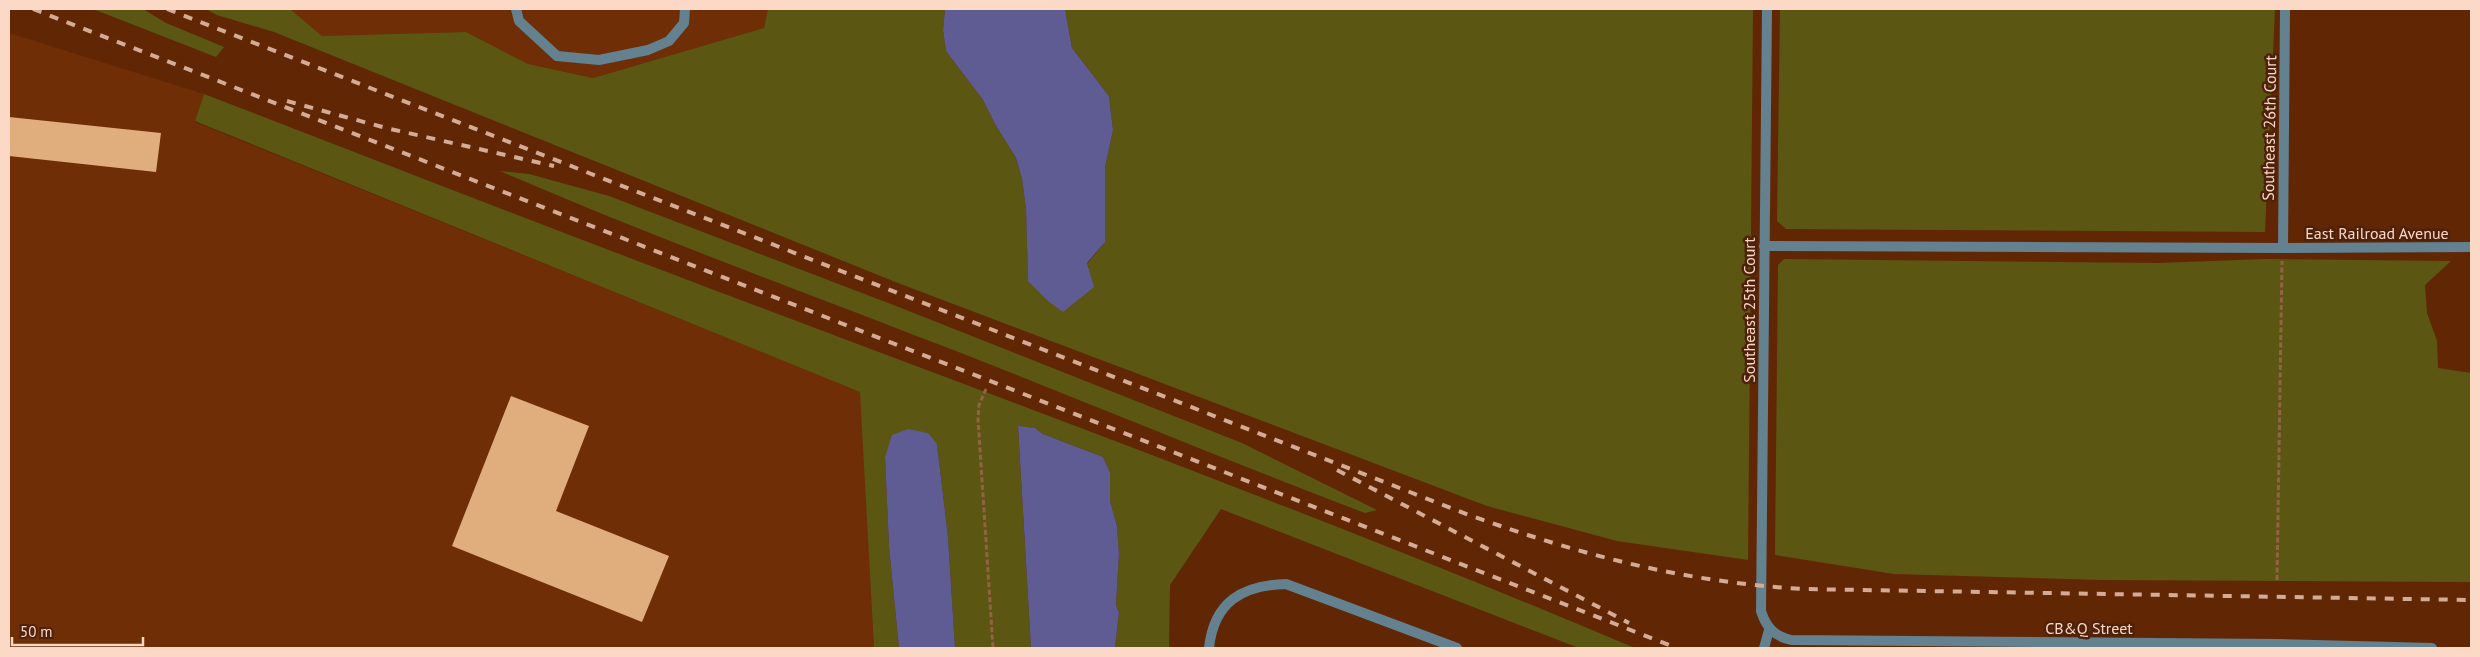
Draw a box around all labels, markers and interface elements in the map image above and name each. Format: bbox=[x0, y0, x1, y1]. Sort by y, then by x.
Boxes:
street label: Southeast 26th Court bbox=[2258, 55, 2280, 201]
street label: East Railroad Avenue bbox=[2305, 223, 2449, 243]
street label: Southeast 25th Court bbox=[1739, 237, 1759, 383]
scale bar bbox=[12, 614, 144, 646]
street label: CB&Q Street bbox=[2045, 618, 2133, 638]
text: 50 m bbox=[20, 622, 53, 641]

